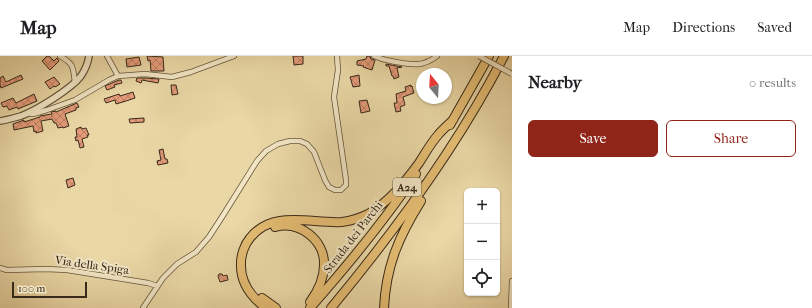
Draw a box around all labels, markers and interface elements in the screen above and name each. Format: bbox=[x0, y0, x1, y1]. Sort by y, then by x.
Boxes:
text: Map bbox=[20, 17, 56, 39]
text: Map bbox=[623, 19, 650, 36]
text: Directions bbox=[672, 19, 735, 36]
text: Saved bbox=[757, 19, 792, 36]
north arrow bbox=[416, 68, 452, 104]
text: Nearby bbox=[528, 72, 582, 92]
text: 0 results bbox=[749, 75, 796, 90]
button: Save bbox=[528, 120, 658, 157]
button: Share bbox=[666, 120, 796, 157]
road number: A24 bbox=[393, 178, 421, 196]
map controls bbox=[464, 188, 500, 296]
button: + bbox=[464, 188, 500, 224]
street label: Strada dei Parchi bbox=[321, 198, 386, 276]
button: − bbox=[464, 224, 500, 260]
street label: Via della Spiga bbox=[53, 253, 130, 277]
button: locate bbox=[464, 260, 500, 296]
scale bar bbox=[12, 280, 87, 299]
text: 100 m bbox=[18, 282, 46, 295]

